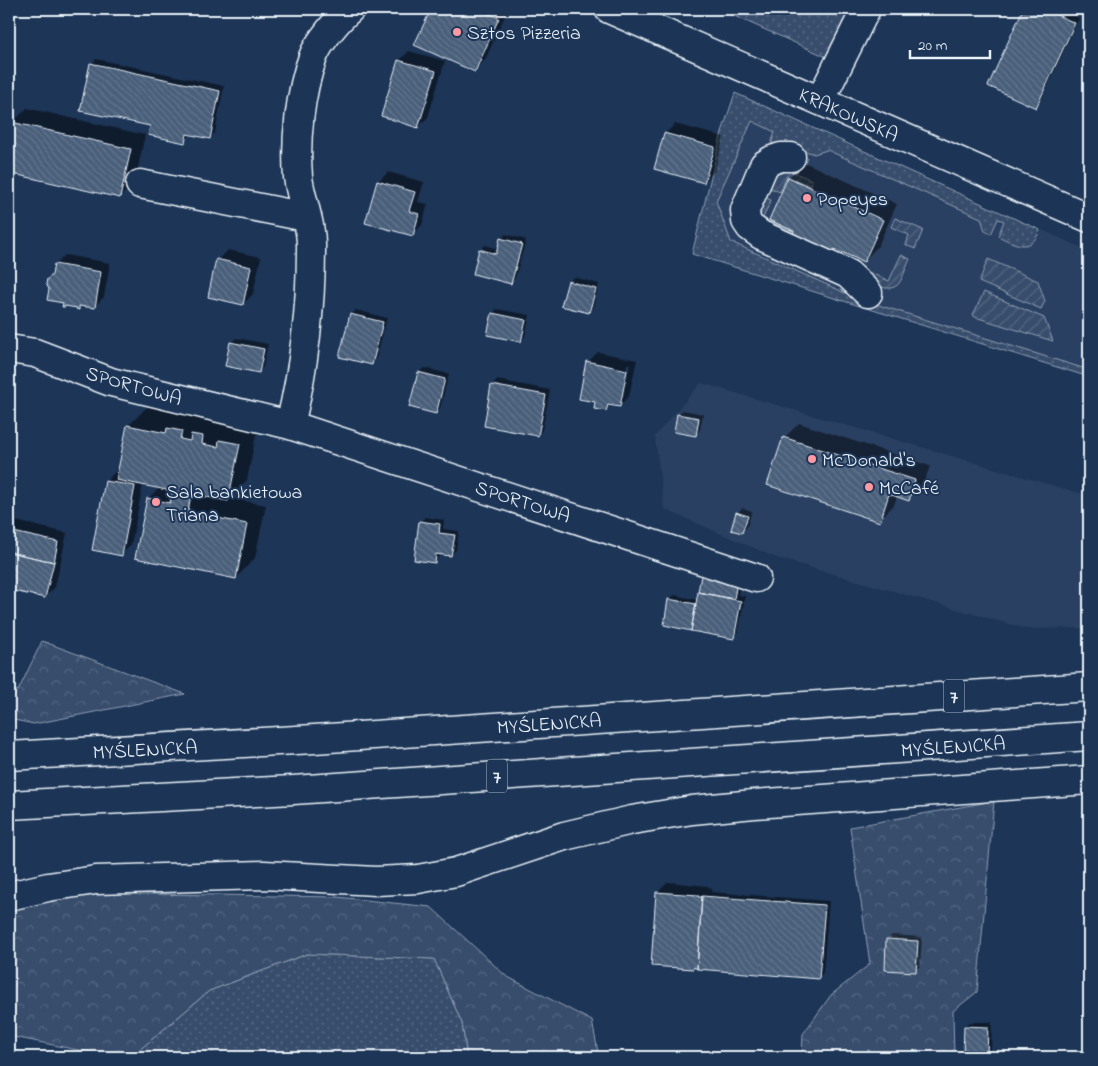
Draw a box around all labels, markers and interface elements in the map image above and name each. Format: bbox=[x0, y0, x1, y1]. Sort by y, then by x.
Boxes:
place label: Sztos Pizzeria bbox=[467, 20, 581, 49]
marker: Sztos Pizzeria bbox=[451, 26, 463, 38]
scale bar bbox=[910, 28, 990, 60]
text: 20 m bbox=[918, 35, 948, 57]
street label: KRAKOWSKA bbox=[794, 81, 902, 151]
place label: Popeyes bbox=[817, 186, 888, 215]
marker: Popeyes bbox=[801, 192, 813, 204]
street label: SPORTOWA bbox=[82, 360, 185, 415]
place label: McDonald's bbox=[822, 447, 916, 476]
marker: McDonald's bbox=[806, 453, 818, 465]
street label: SPORTOWA bbox=[471, 474, 574, 532]
place label: McCafé bbox=[879, 475, 939, 504]
place label: Sala bankietowa Triana bbox=[166, 479, 302, 531]
marker: McCafé bbox=[863, 481, 875, 493]
marker: Sala bankietowa Triana bbox=[150, 496, 162, 508]
road number: 7 bbox=[944, 679, 964, 712]
street label: MYŚLENICKA bbox=[496, 707, 603, 744]
street label: MYŚLENICKA bbox=[900, 730, 1007, 767]
street label: MYŚLENICKA bbox=[92, 734, 198, 769]
road number: 7 bbox=[487, 759, 507, 792]

